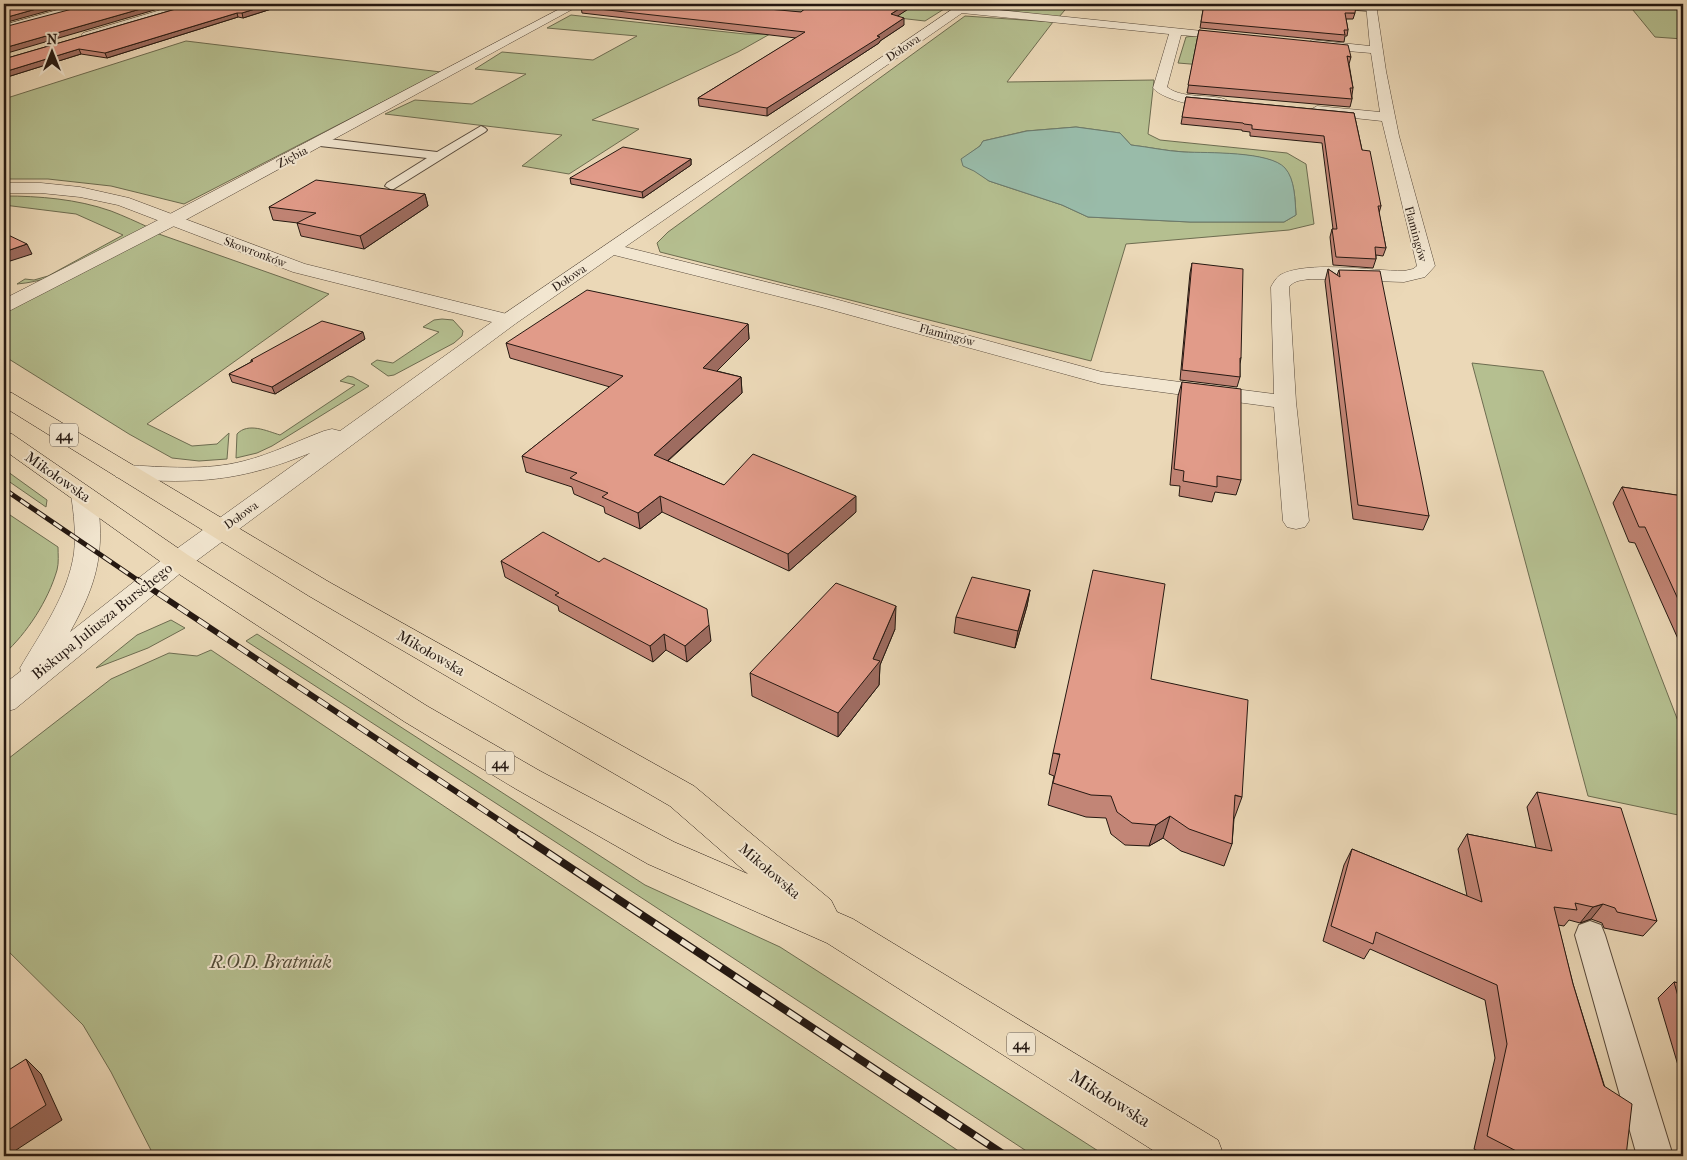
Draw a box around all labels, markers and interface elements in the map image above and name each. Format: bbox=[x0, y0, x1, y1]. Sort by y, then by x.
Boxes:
north arrow bbox=[28, 28, 78, 78]
text: N bbox=[47, 31, 58, 48]
street label: Dołowa bbox=[883, 31, 923, 65]
street label: Ziębia bbox=[274, 143, 310, 171]
street label: Flamingów bbox=[1402, 205, 1430, 264]
street label: Skowronków bbox=[222, 234, 289, 271]
street label: Dołowa bbox=[549, 261, 589, 295]
street label: Flamingów bbox=[918, 321, 977, 349]
road number: 44 bbox=[50, 424, 78, 446]
street label: Mikołowska bbox=[22, 448, 95, 507]
street label: Dołowa bbox=[221, 498, 261, 532]
street label: Biskupa Juliusza Burschego bbox=[28, 559, 176, 683]
street label: Mikołowska bbox=[394, 626, 469, 680]
road number: 44 bbox=[486, 751, 514, 774]
street label: Mikołowska bbox=[735, 839, 805, 903]
park label: R.O.D. Bratniak bbox=[209, 952, 332, 973]
road number: 44 bbox=[1007, 1032, 1035, 1056]
street label: Mikołowska bbox=[1066, 1066, 1155, 1132]

